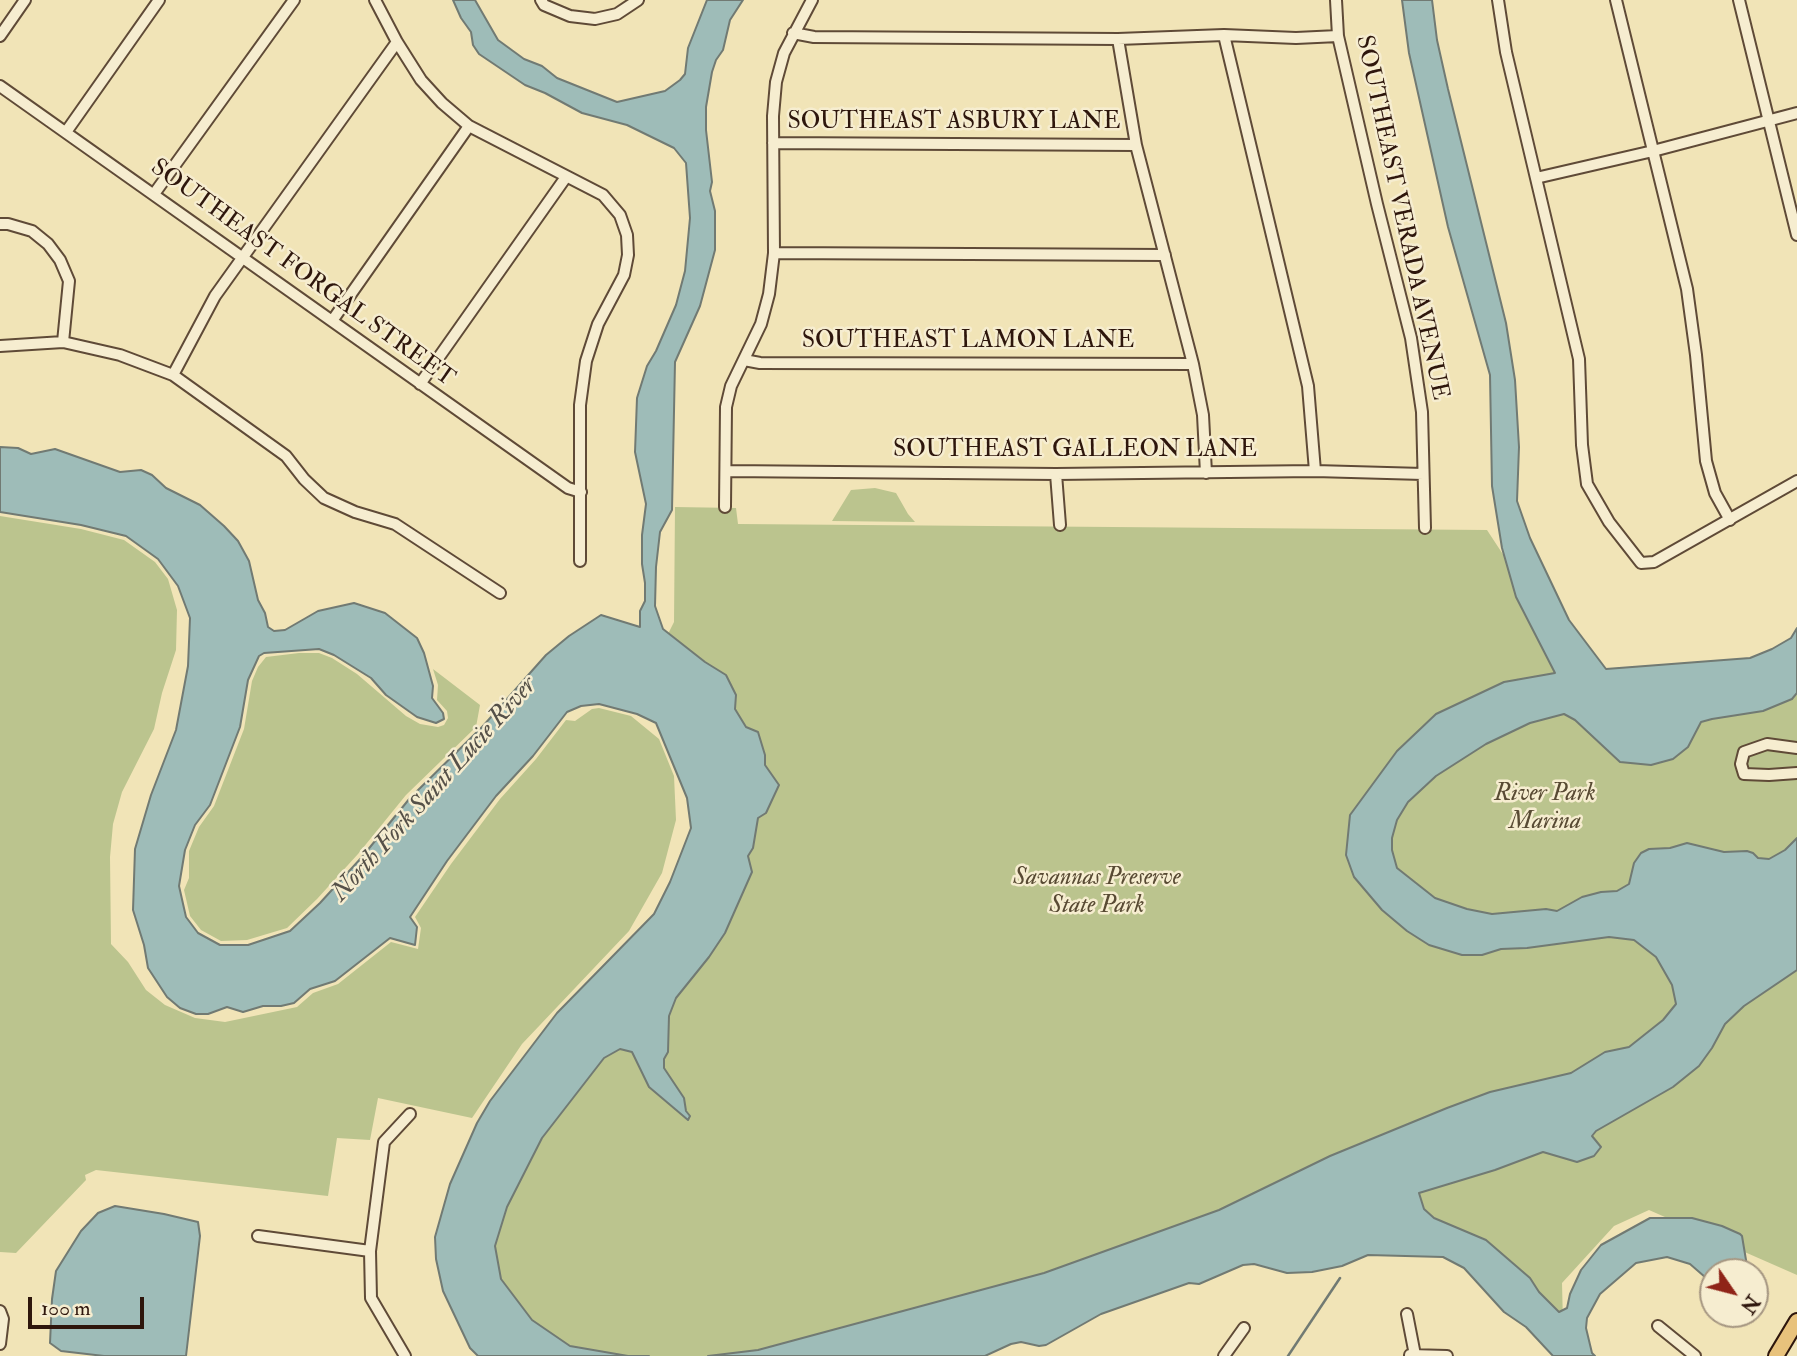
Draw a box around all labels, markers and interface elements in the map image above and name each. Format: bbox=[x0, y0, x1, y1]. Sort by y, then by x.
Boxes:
street label: SOUTHEAST VERADA AVENUE bbox=[1348, 33, 1454, 403]
street label: SOUTHEAST ASBURY LANE bbox=[787, 109, 1121, 137]
street label: SOUTHEAST FORGAL STREET bbox=[144, 154, 460, 394]
street label: SOUTHEAST LAMON LANE bbox=[802, 328, 1134, 356]
street label: SOUTHEAST GALLEON LANE bbox=[893, 437, 1257, 465]
water label: North Fork Saint Lucie River bbox=[326, 671, 544, 909]
park label: River Park Marina bbox=[1494, 781, 1596, 837]
park label: Savannas Preserve State Park bbox=[1013, 865, 1181, 921]
north arrow bbox=[1699, 1258, 1769, 1328]
scale bar bbox=[32, 1282, 147, 1326]
text: N bbox=[1735, 1290, 1764, 1318]
text: 100 m bbox=[41, 1295, 91, 1322]

